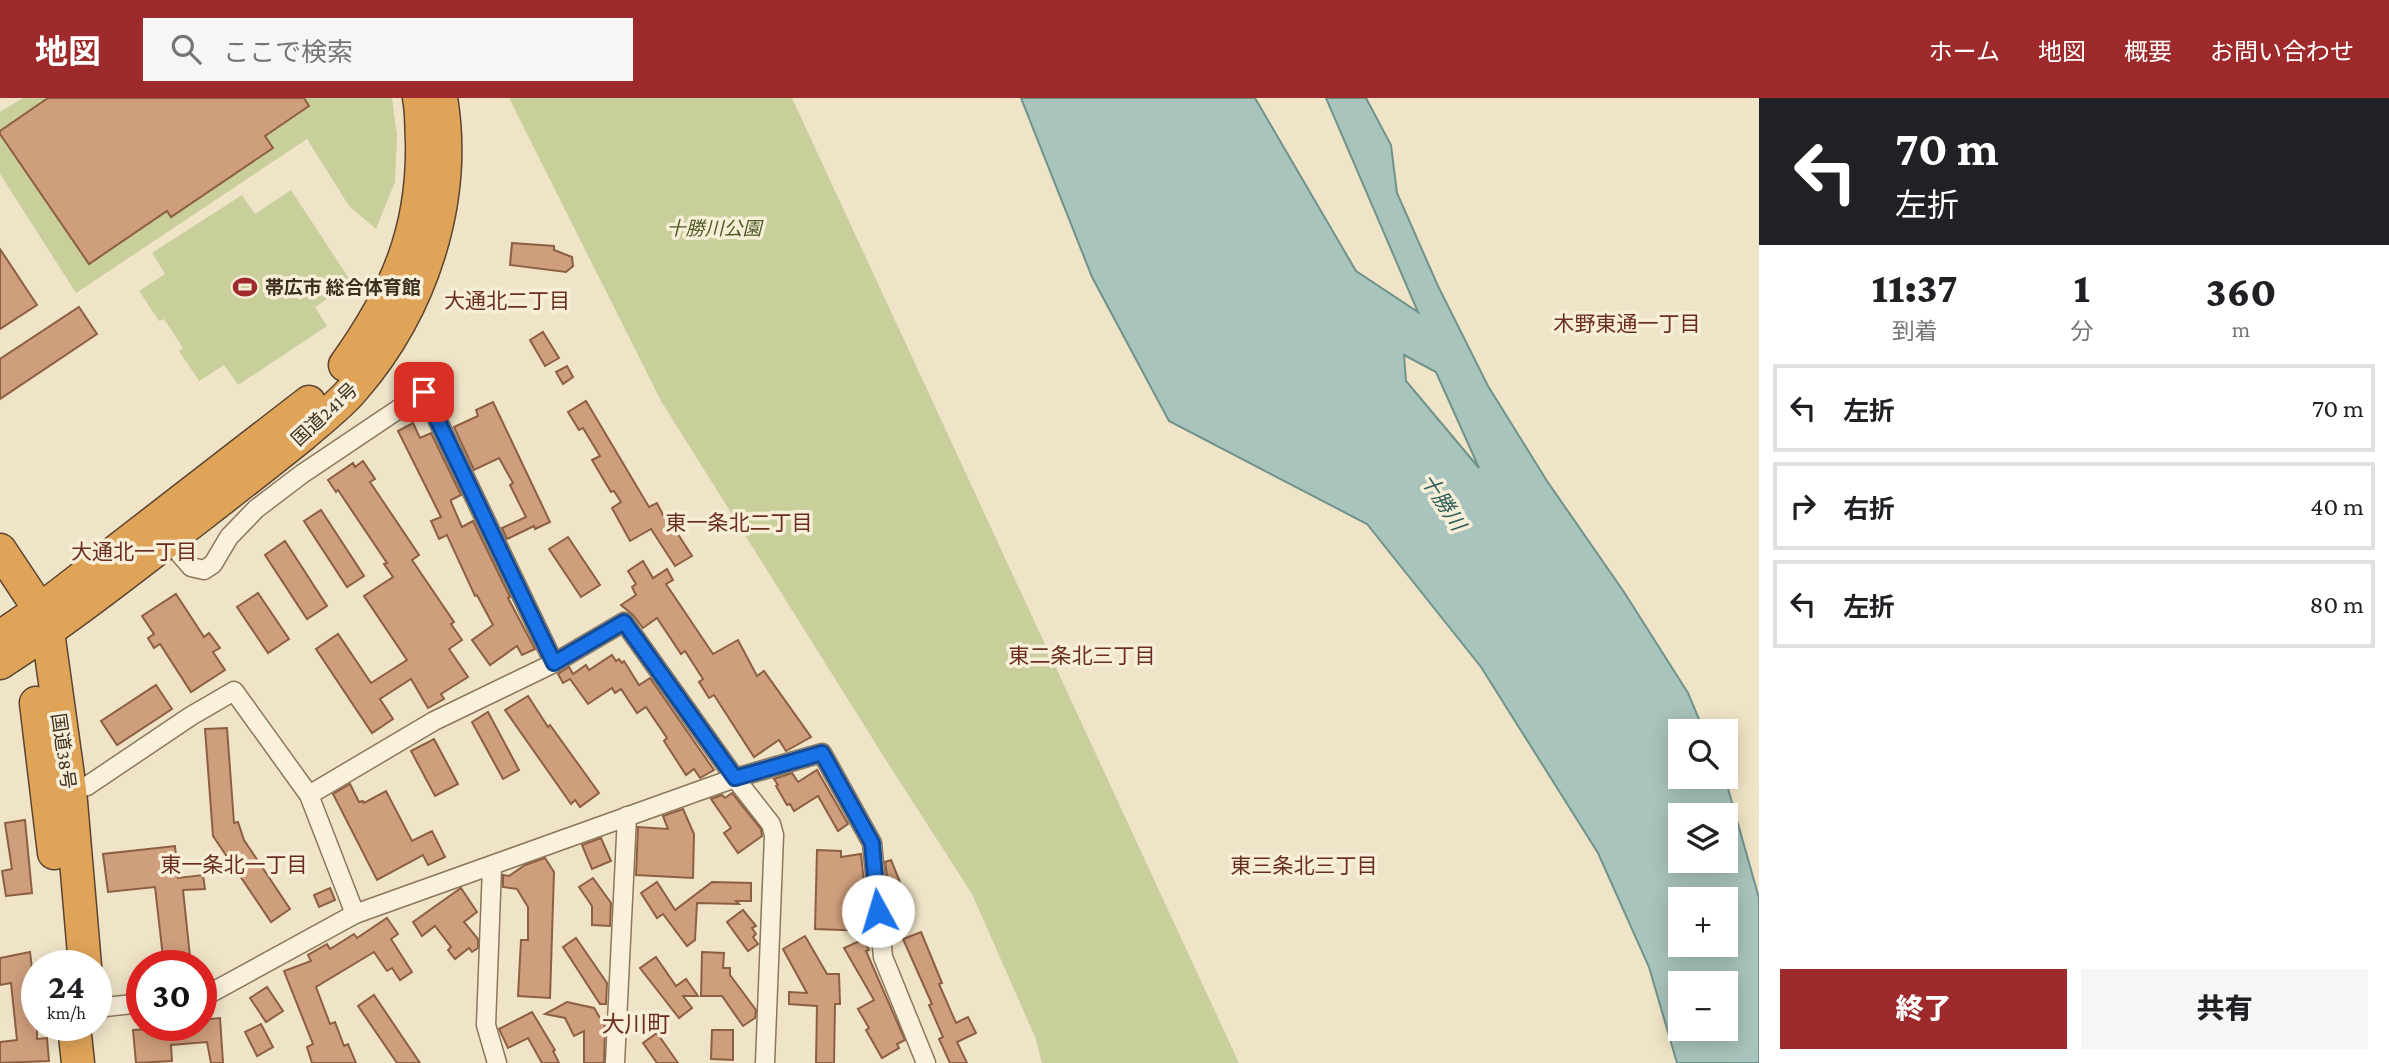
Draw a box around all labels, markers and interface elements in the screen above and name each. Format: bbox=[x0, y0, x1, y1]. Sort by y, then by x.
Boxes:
search box bbox=[143, 18, 633, 81]
icon: search bbox=[167, 30, 205, 68]
text: 地図 bbox=[35, 33, 101, 70]
text: ここで検索 bbox=[223, 38, 353, 67]
text: ホーム bbox=[1929, 38, 2000, 65]
text: 地図 bbox=[2038, 38, 2086, 65]
text: 概要 bbox=[2124, 38, 2172, 65]
text: お問い合わせ bbox=[2210, 38, 2354, 65]
text: 70 m bbox=[1895, 121, 1999, 176]
icon: left bbox=[1780, 126, 1871, 217]
text: 左折 bbox=[1895, 187, 1959, 223]
park label: 十勝川公園 bbox=[666, 218, 764, 239]
text: 11:37 bbox=[1872, 264, 1958, 311]
text: 1 bbox=[2074, 264, 2090, 311]
text: 360 bbox=[2206, 268, 2276, 315]
sports icon: 帯広市 総合体育館 bbox=[231, 273, 259, 301]
place label: 帯広市 総合体育館 bbox=[265, 277, 421, 298]
district label: 大通北二丁目 bbox=[444, 289, 570, 313]
district label: 木野東通一丁目 bbox=[1554, 312, 1701, 336]
text: m bbox=[2232, 316, 2250, 342]
text: 到着 bbox=[1892, 318, 1938, 344]
text: 分 bbox=[2070, 318, 2093, 344]
pin bbox=[394, 362, 454, 422]
icon: arrive bbox=[405, 373, 443, 411]
street label: 国道241号 bbox=[287, 379, 362, 450]
icon: left bbox=[1784, 389, 1822, 427]
text: 70 m bbox=[2312, 394, 2364, 423]
text: 左折 bbox=[1843, 397, 1895, 426]
water label: 十勝川 bbox=[1416, 469, 1471, 537]
icon: right bbox=[1784, 487, 1822, 525]
text: 40 m bbox=[2310, 492, 2364, 521]
text: 右折 bbox=[1843, 495, 1895, 524]
district label: 東一条北二丁目 bbox=[666, 511, 813, 535]
district label: 大通北一丁目 bbox=[71, 540, 197, 564]
icon: left bbox=[1784, 585, 1822, 623]
text: 80 m bbox=[2310, 590, 2364, 619]
text: 左折 bbox=[1843, 593, 1895, 622]
district label: 東二条北三丁目 bbox=[1009, 644, 1156, 668]
street label: 国道38号 bbox=[48, 712, 79, 790]
map controls bbox=[1668, 719, 1738, 1041]
button: search bbox=[1668, 719, 1738, 789]
button: layers bbox=[1668, 803, 1738, 873]
district label: 東一条北一丁目 bbox=[161, 853, 308, 877]
district label: 東三条北三丁目 bbox=[1231, 854, 1378, 878]
position arrow bbox=[841, 874, 915, 948]
button: + bbox=[1668, 887, 1738, 957]
speed limit sign: 30 bbox=[126, 950, 217, 1041]
text: 24 bbox=[48, 967, 85, 1006]
button: 終了 bbox=[1780, 969, 2067, 1049]
button: 共有 bbox=[2081, 969, 2368, 1049]
button: − bbox=[1668, 971, 1738, 1041]
text: km/h bbox=[47, 1003, 86, 1023]
district label: 大川町 bbox=[602, 1011, 671, 1037]

